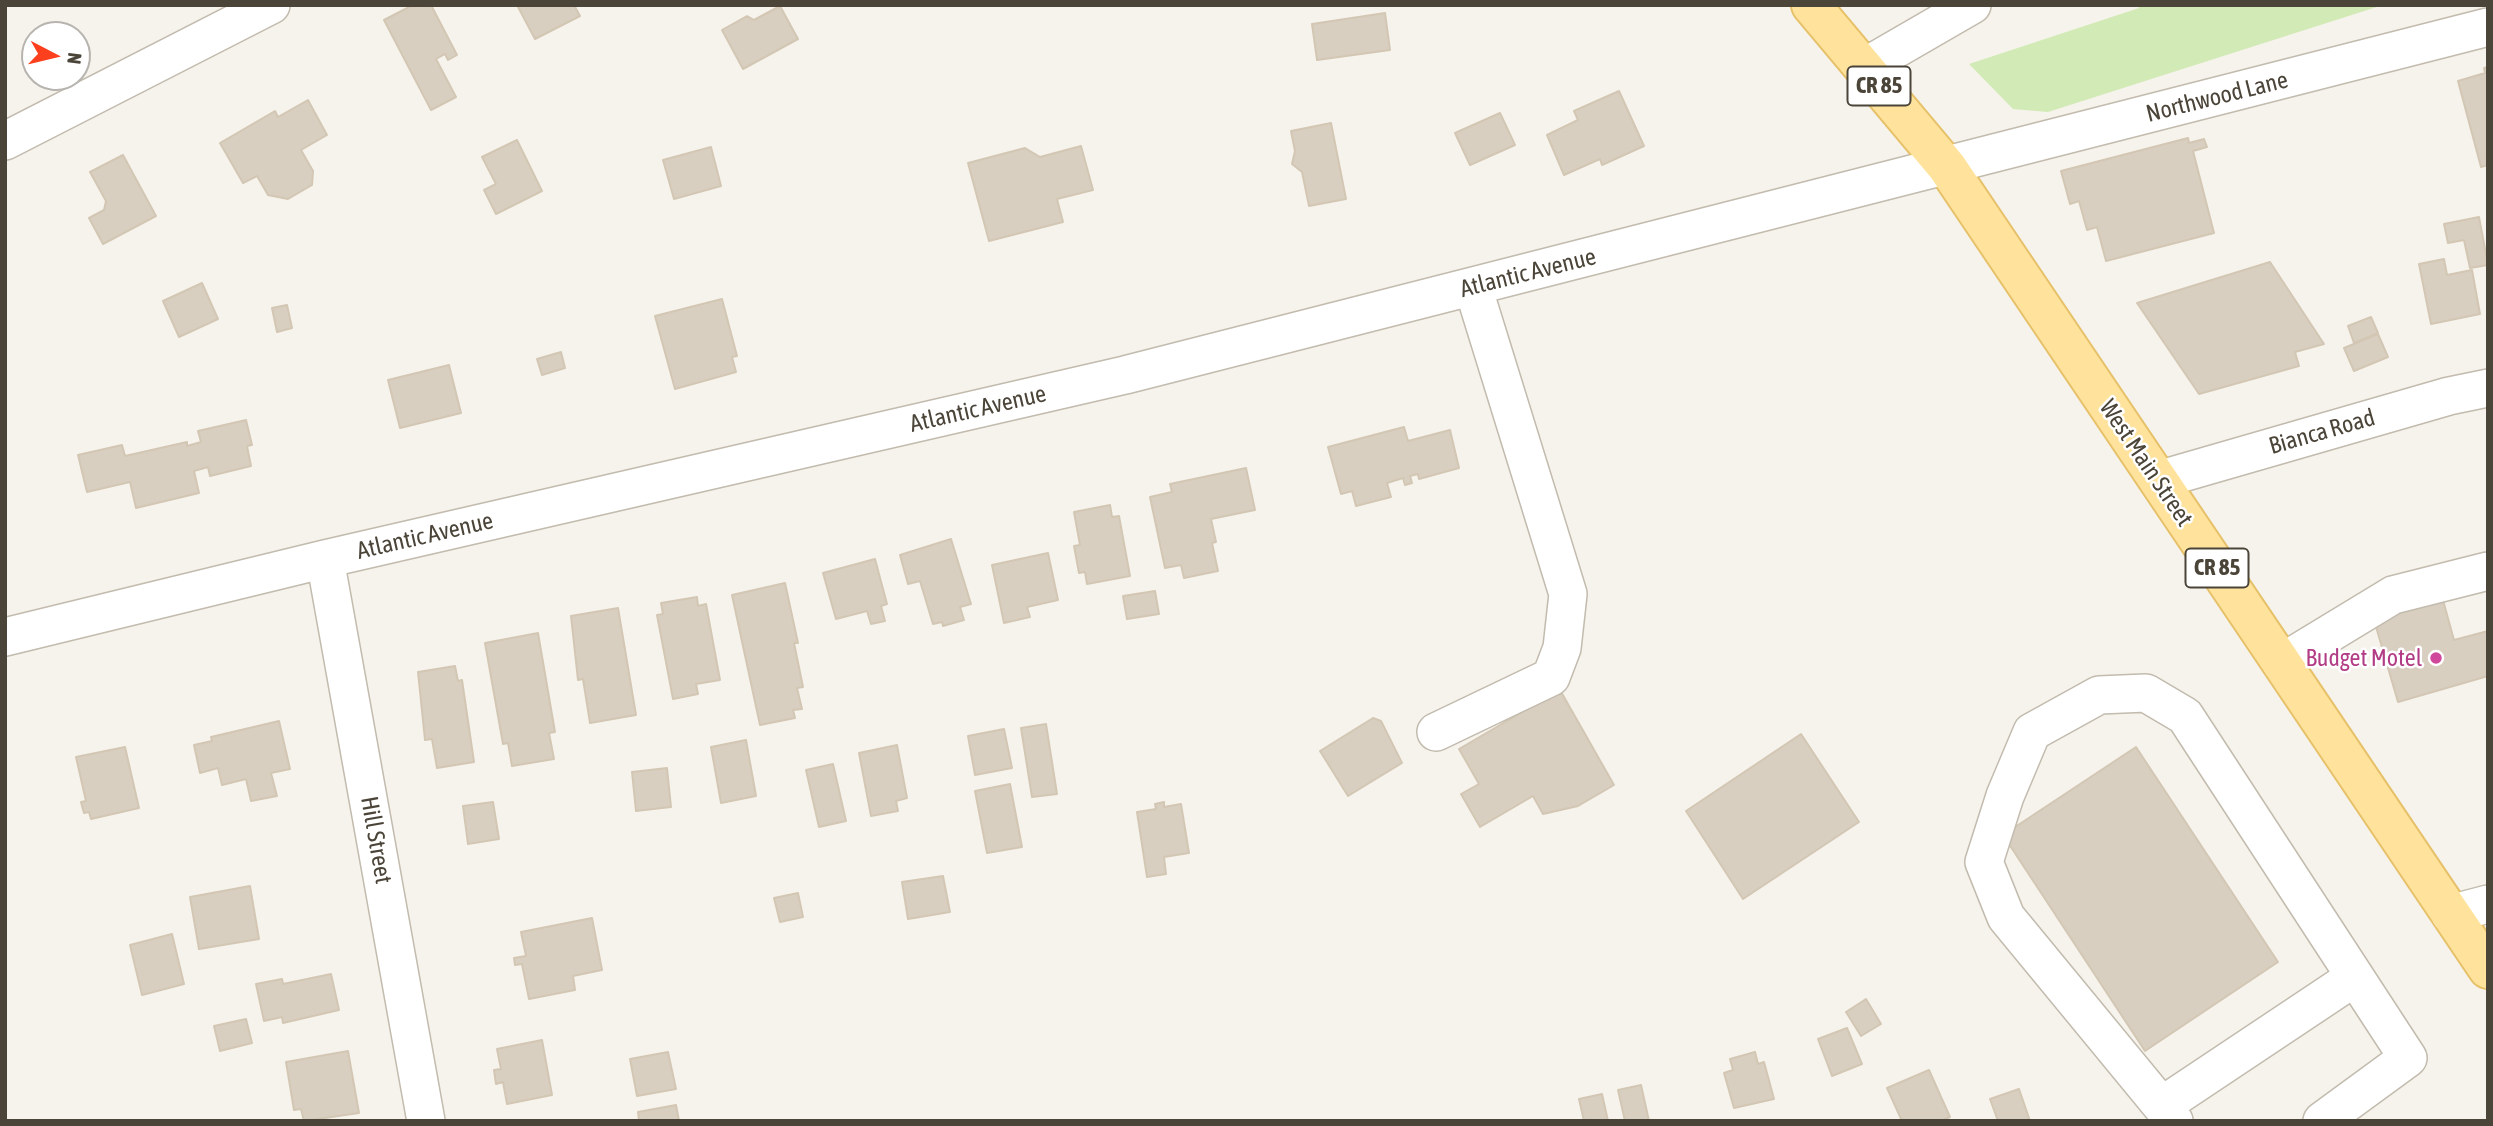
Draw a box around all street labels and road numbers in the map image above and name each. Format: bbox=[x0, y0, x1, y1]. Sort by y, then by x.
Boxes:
street label: Northwood Lane bbox=[2143, 65, 2291, 129]
road number: CR 85 bbox=[1848, 66, 1910, 106]
street label: Atlantic Avenue bbox=[1457, 242, 1599, 304]
street label: Atlantic Avenue bbox=[907, 379, 1049, 439]
street label: West Main Street bbox=[2093, 394, 2199, 532]
street label: Bianca Road bbox=[2266, 403, 2378, 461]
street label: Atlantic Avenue bbox=[354, 506, 496, 566]
road number: CR 85 bbox=[2186, 548, 2248, 588]
street label: Hill Street bbox=[354, 794, 398, 886]

